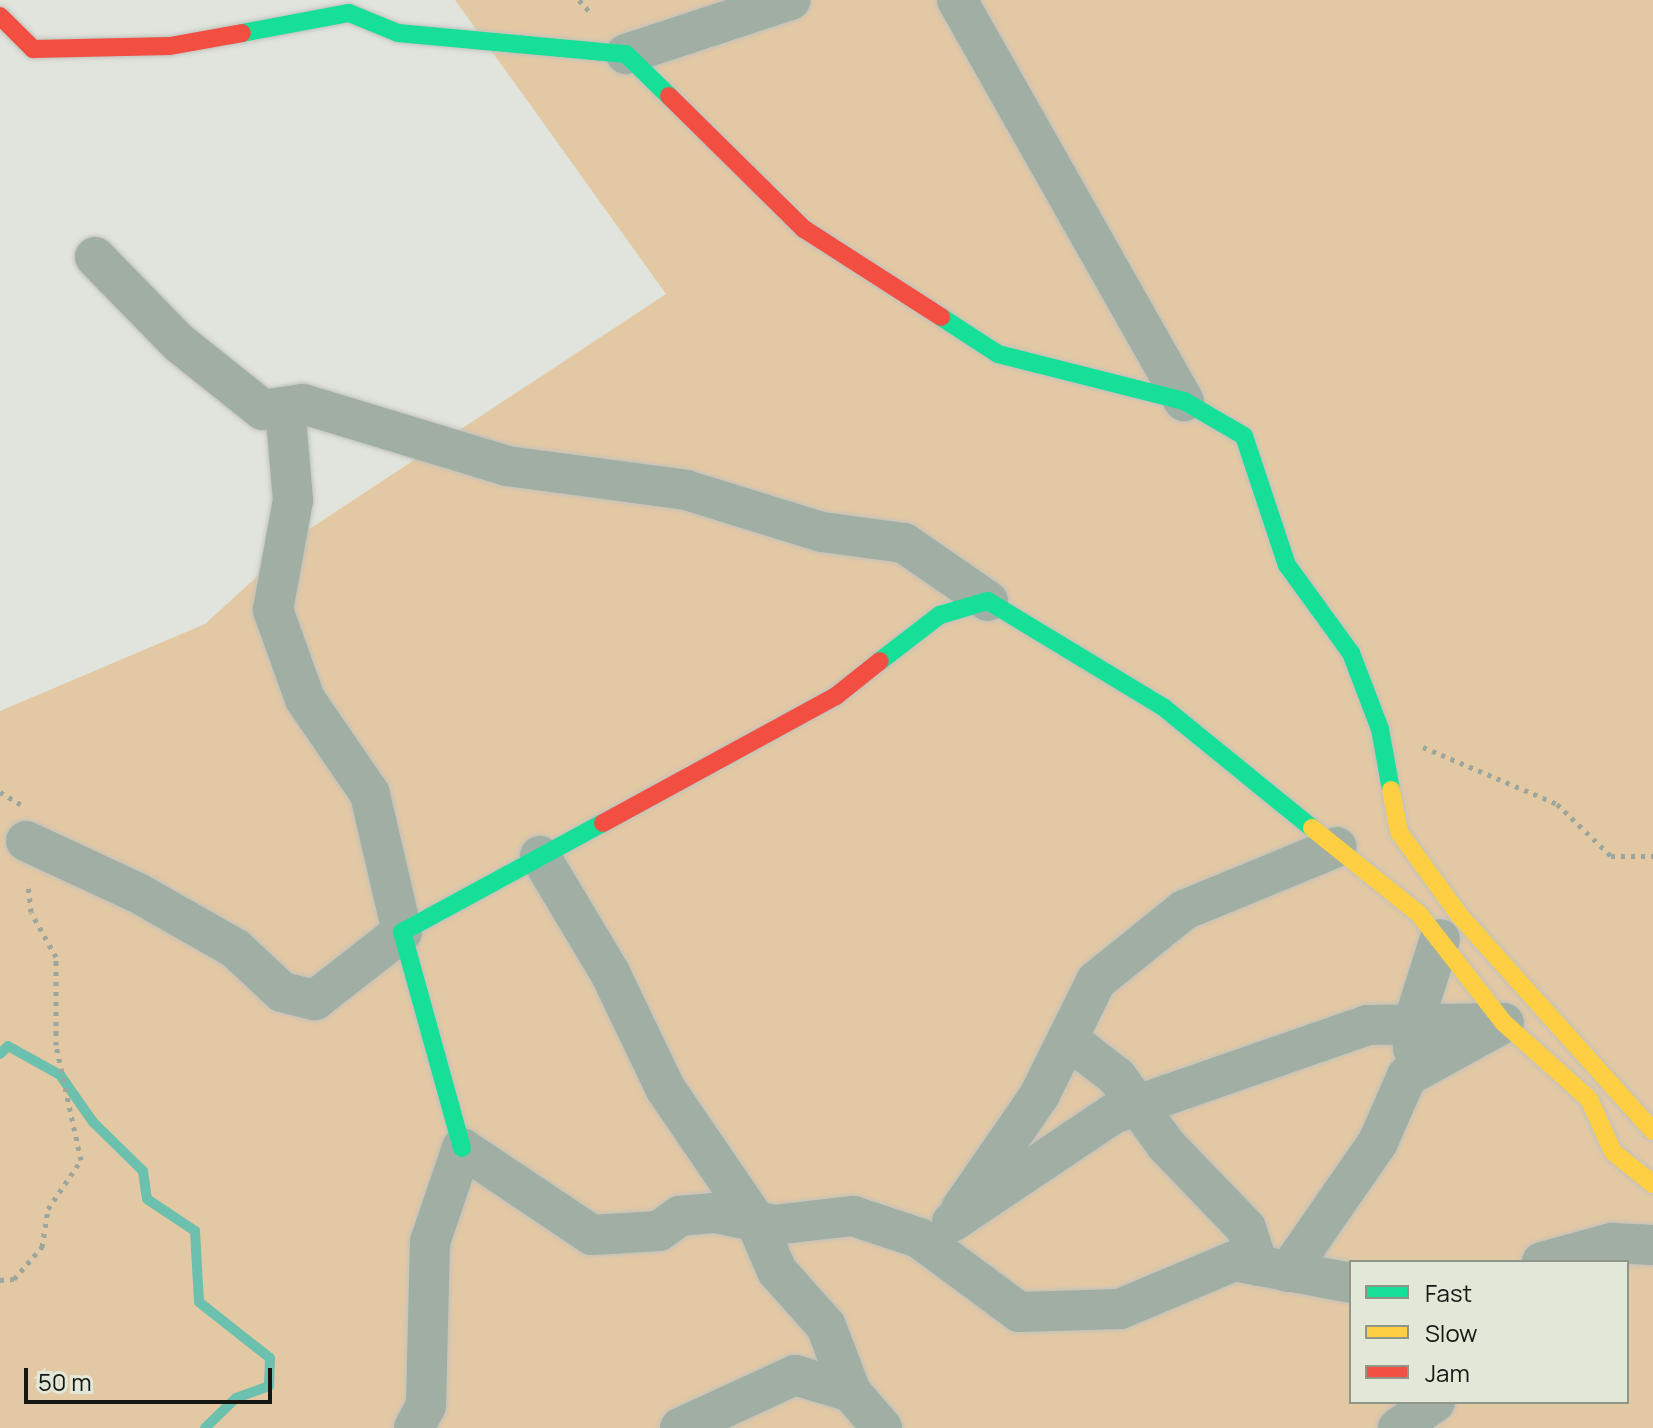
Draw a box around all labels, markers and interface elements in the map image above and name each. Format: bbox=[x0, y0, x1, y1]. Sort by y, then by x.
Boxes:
legend bbox=[1349, 1260, 1629, 1404]
text: Fast bbox=[1425, 1276, 1472, 1309]
text: Slow bbox=[1425, 1316, 1478, 1349]
scale bar bbox=[28, 1352, 276, 1402]
text: Jam bbox=[1425, 1356, 1470, 1389]
text: 50 m bbox=[38, 1365, 92, 1398]

